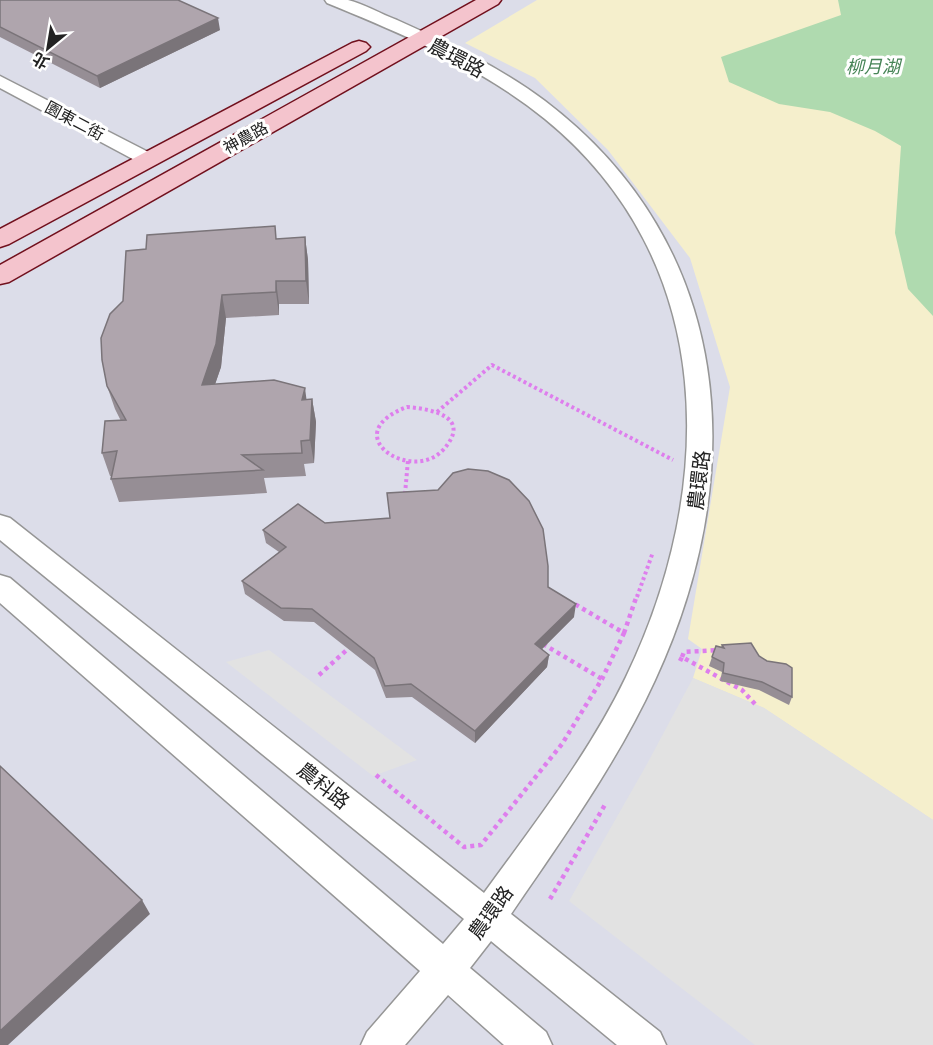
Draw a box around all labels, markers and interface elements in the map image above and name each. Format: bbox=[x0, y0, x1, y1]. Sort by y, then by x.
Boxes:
north arrow bbox=[18, 18, 78, 78]
street label: 農環路 bbox=[425, 32, 489, 82]
text: 北 bbox=[29, 49, 52, 74]
water label: 柳月湖 bbox=[846, 55, 903, 77]
street label: 園東二街 bbox=[42, 97, 108, 143]
street label: 神農路 bbox=[219, 117, 271, 157]
street label: 農環路 bbox=[682, 449, 714, 511]
street label: 農科路 bbox=[293, 757, 355, 813]
street label: 農環路 bbox=[463, 881, 517, 943]

